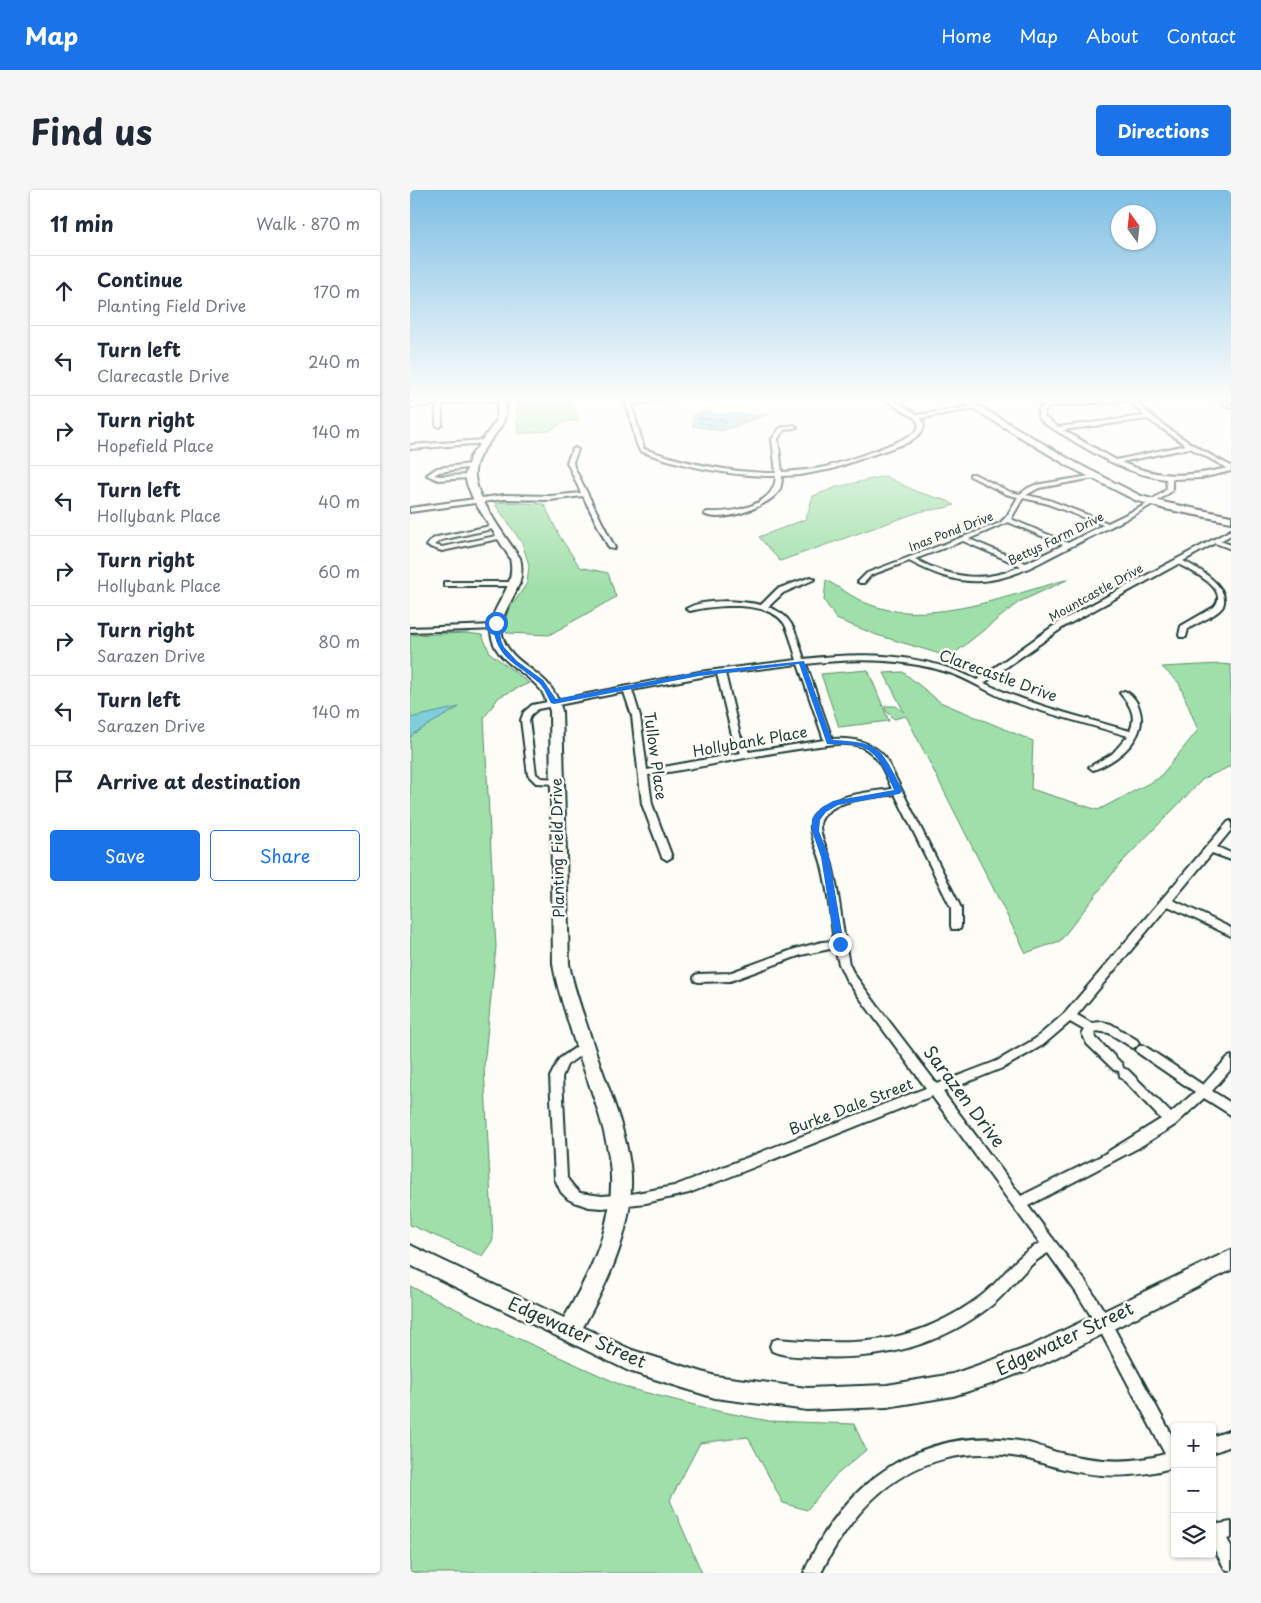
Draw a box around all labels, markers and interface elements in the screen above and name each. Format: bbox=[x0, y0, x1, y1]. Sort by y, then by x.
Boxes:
text: Map bbox=[25, 17, 78, 53]
text: Home bbox=[941, 22, 991, 49]
text: Map bbox=[1019, 22, 1058, 49]
text: About bbox=[1086, 22, 1138, 49]
text: Contact bbox=[1166, 22, 1236, 49]
text: Find us bbox=[30, 104, 152, 157]
button: Directions bbox=[1096, 105, 1231, 156]
north arrow bbox=[1111, 205, 1156, 250]
text: 11 min bbox=[50, 207, 114, 239]
text: Walk · 870 m bbox=[256, 211, 360, 235]
text: Continue bbox=[97, 265, 183, 293]
icon: ahead bbox=[50, 277, 78, 305]
text: 170 m bbox=[314, 279, 360, 303]
text: Planting Field Drive bbox=[97, 293, 246, 317]
text: Turn left bbox=[97, 335, 181, 363]
icon: left bbox=[50, 347, 78, 375]
text: 240 m bbox=[308, 349, 360, 373]
text: Clarecastle Drive bbox=[97, 363, 230, 387]
text: Turn right bbox=[97, 405, 195, 433]
icon: right bbox=[50, 417, 78, 445]
text: 140 m bbox=[312, 419, 360, 443]
text: Hopefield Place bbox=[97, 433, 213, 457]
text: Turn left bbox=[97, 475, 181, 503]
icon: left bbox=[50, 487, 78, 515]
text: 40 m bbox=[318, 489, 360, 513]
text: Hollybank Place bbox=[97, 503, 221, 527]
street label: Inas Pond Drive bbox=[906, 507, 996, 555]
street label: Bettys Farm Drive bbox=[1005, 507, 1107, 569]
text: Turn right bbox=[97, 545, 195, 573]
icon: right bbox=[50, 557, 78, 585]
text: 60 m bbox=[318, 559, 360, 583]
street label: Mountcastle Drive bbox=[1045, 559, 1146, 626]
text: Hollybank Place bbox=[97, 573, 221, 597]
route start bbox=[485, 612, 508, 635]
text: Turn right bbox=[97, 615, 195, 643]
icon: right bbox=[50, 627, 78, 655]
text: 80 m bbox=[318, 629, 360, 653]
text: Sarazen Drive bbox=[97, 643, 205, 667]
street label: Clarecastle Drive bbox=[936, 643, 1061, 707]
text: Turn left bbox=[97, 685, 181, 713]
icon: left bbox=[50, 697, 78, 725]
text: 140 m bbox=[312, 699, 360, 723]
street label: Tullow Place bbox=[639, 710, 674, 801]
text: Sarazen Drive bbox=[97, 713, 205, 737]
street label: Hollybank Place bbox=[691, 719, 809, 762]
icon: arrive bbox=[50, 767, 78, 795]
text: Arrive at destination bbox=[97, 767, 301, 795]
street label: Planting Field Drive bbox=[544, 778, 569, 918]
button: Save bbox=[50, 830, 200, 881]
button: Share bbox=[210, 830, 360, 881]
route end bbox=[829, 933, 852, 956]
street label: Sarazen Drive bbox=[918, 1039, 1013, 1153]
street label: Burke Dale Street bbox=[785, 1071, 916, 1140]
street label: Edgewater Street bbox=[504, 1289, 651, 1374]
street label: Edgewater Street bbox=[991, 1294, 1138, 1381]
map controls bbox=[1171, 1423, 1216, 1558]
button: + bbox=[1171, 1423, 1216, 1468]
button: − bbox=[1171, 1468, 1216, 1513]
button: layers bbox=[1171, 1513, 1216, 1558]

